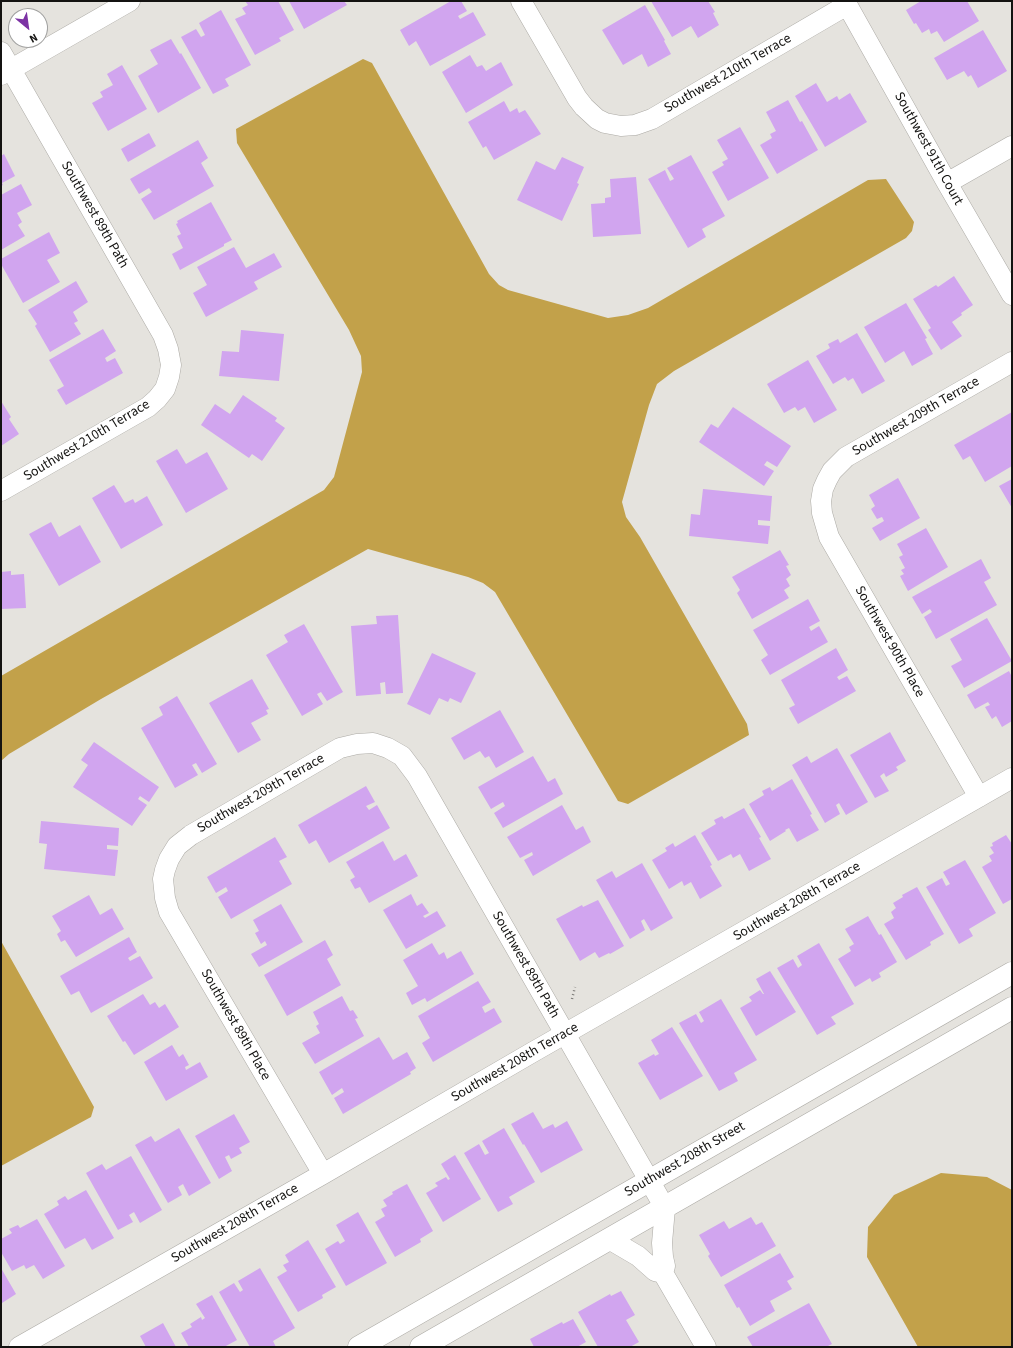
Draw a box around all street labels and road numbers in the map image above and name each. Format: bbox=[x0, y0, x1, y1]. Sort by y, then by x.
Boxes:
street label: Southwest 210th Terrace bbox=[661, 31, 795, 117]
street label: Southwest 91th Court bbox=[890, 89, 966, 209]
street label: Southwest 89th Path bbox=[57, 159, 131, 271]
street label: Southwest 209th Terrace bbox=[849, 374, 983, 460]
street label: Southwest 210th Terrace bbox=[21, 397, 153, 485]
street label: Southwest 90th Place bbox=[850, 583, 928, 701]
street label: Southwest 209th Terrace bbox=[194, 751, 328, 837]
street label: Southwest 208th Terrace bbox=[730, 859, 864, 945]
street label: Southwest 89th Path bbox=[488, 909, 562, 1021]
street label: Southwest 89th Place bbox=[196, 966, 274, 1084]
street label: Southwest 208th Terrace bbox=[448, 1020, 582, 1106]
street label: Southwest 208th Street bbox=[622, 1119, 748, 1201]
street label: Southwest 208th Terrace bbox=[168, 1181, 302, 1267]

